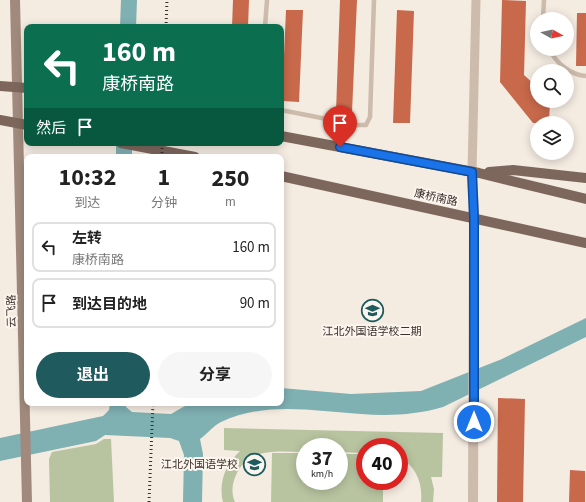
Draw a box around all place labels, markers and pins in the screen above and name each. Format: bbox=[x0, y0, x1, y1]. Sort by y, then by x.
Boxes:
pin bbox=[323, 106, 357, 147]
school or university icon: 江北外国语学校二期 bbox=[359, 298, 385, 324]
place label: 江北外国语学校二期 bbox=[323, 324, 422, 339]
school or university icon: 江北外国语学校 bbox=[241, 451, 267, 477]
place label: 江北外国语学校 bbox=[161, 457, 238, 472]

